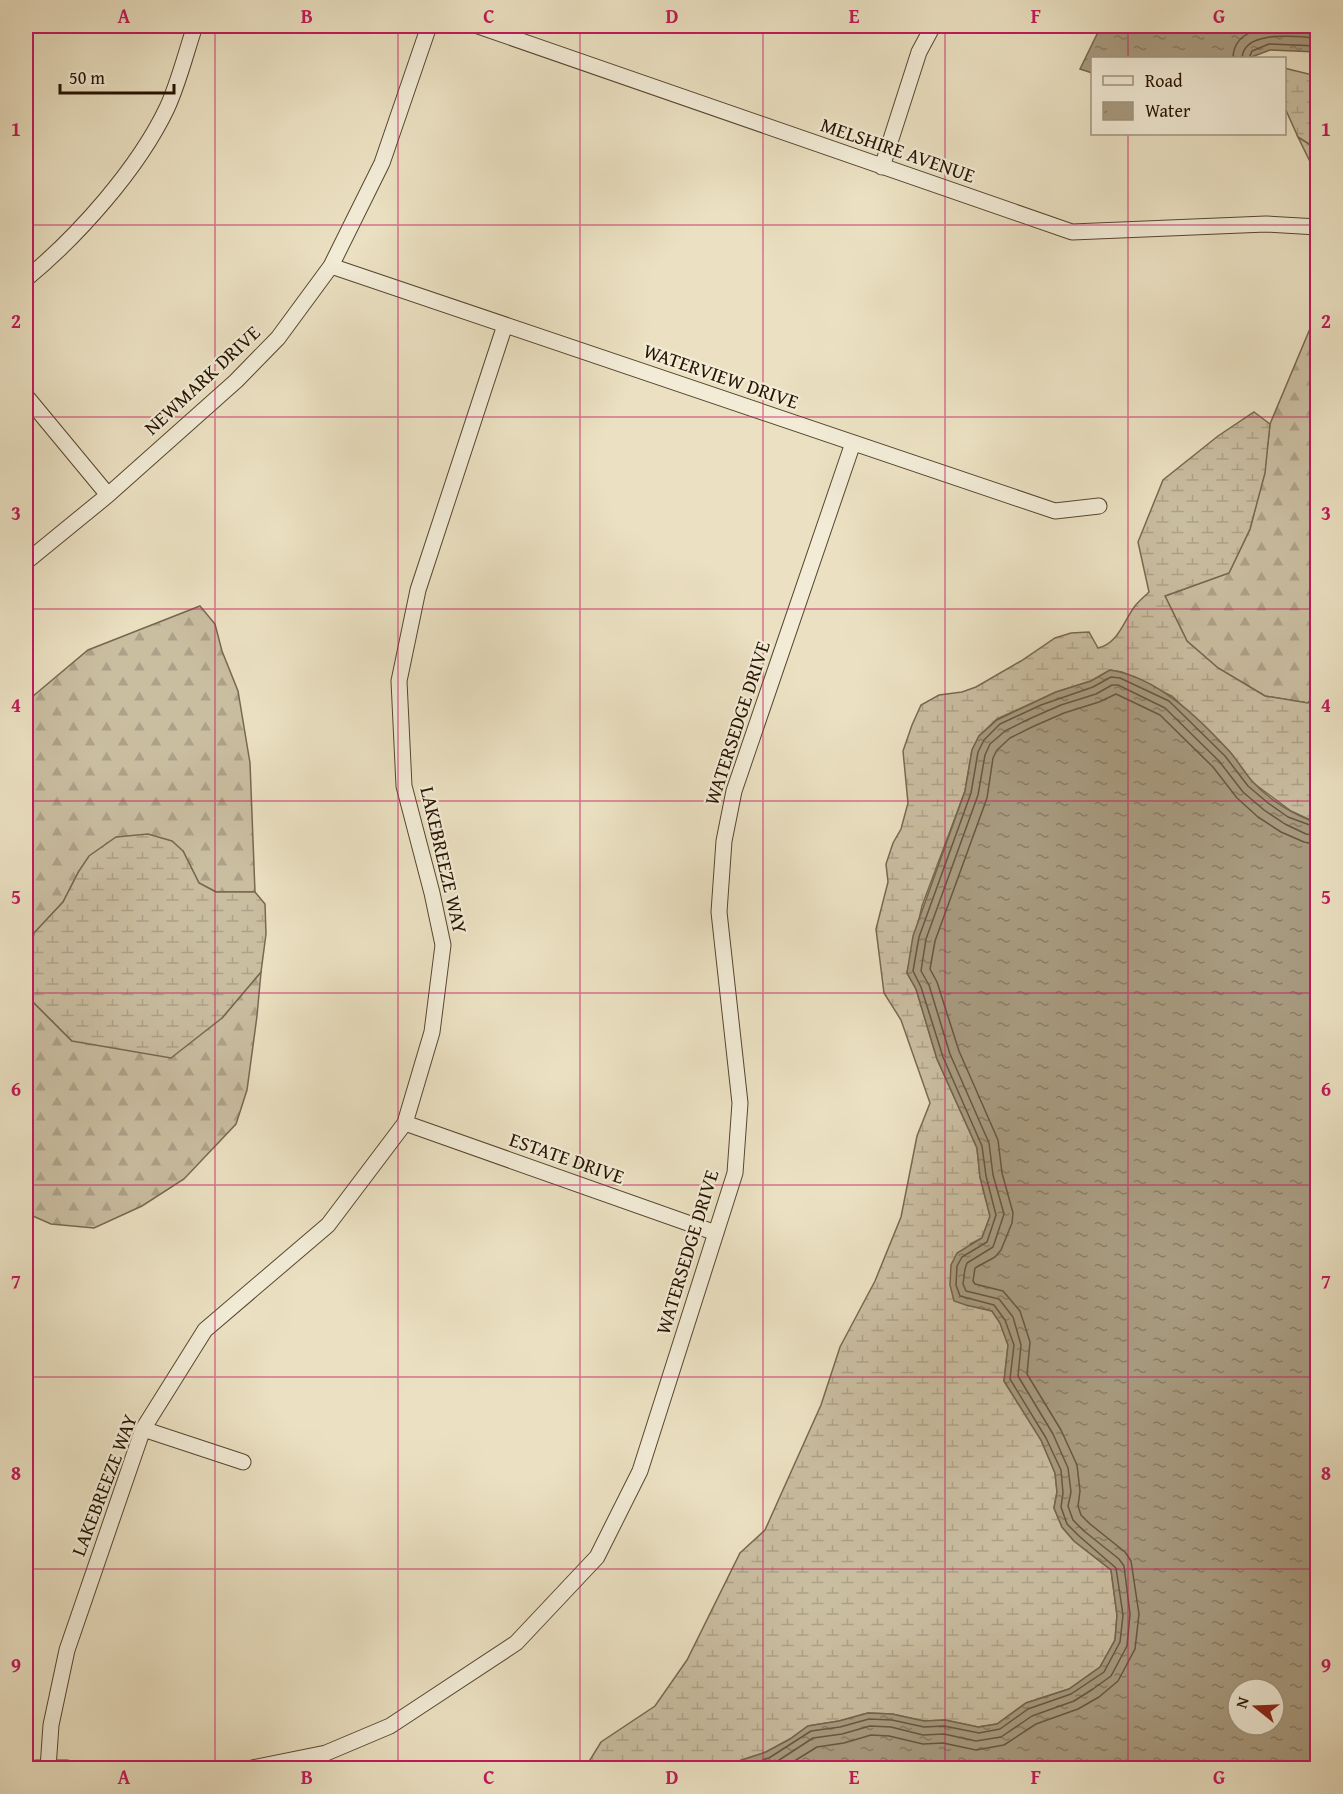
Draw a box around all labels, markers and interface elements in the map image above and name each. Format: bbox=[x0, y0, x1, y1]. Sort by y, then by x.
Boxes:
text: A bbox=[118, 1, 131, 30]
text: B bbox=[301, 1, 313, 30]
text: C bbox=[483, 1, 495, 30]
text: D bbox=[665, 1, 679, 30]
text: E bbox=[849, 1, 860, 30]
text: F bbox=[1031, 1, 1041, 30]
text: G bbox=[1213, 1, 1225, 30]
scale bar bbox=[60, 57, 174, 95]
legend bbox=[1091, 57, 1286, 135]
text: 50 m bbox=[69, 64, 105, 91]
text: Road bbox=[1145, 67, 1183, 94]
text: Water bbox=[1145, 97, 1191, 124]
street label: MELSHIRE AVENUE bbox=[817, 110, 979, 190]
text: 1 bbox=[11, 114, 21, 143]
text: 1 bbox=[1321, 114, 1331, 143]
text: 2 bbox=[11, 306, 21, 335]
text: 2 bbox=[1321, 306, 1331, 335]
street label: NEWMARK DRIVE bbox=[137, 318, 266, 441]
street label: WATERVIEW DRIVE bbox=[640, 335, 803, 416]
text: 3 bbox=[11, 498, 21, 527]
text: 3 bbox=[1321, 498, 1331, 527]
street label: WATERSEDGE DRIVE bbox=[696, 637, 777, 809]
text: 4 bbox=[11, 690, 21, 719]
text: 4 bbox=[1321, 690, 1331, 719]
street label: LAKEBREEZE WAY bbox=[414, 784, 475, 936]
text: 5 bbox=[11, 882, 21, 911]
text: 5 bbox=[1321, 882, 1331, 911]
text: 6 bbox=[11, 1074, 21, 1103]
text: 6 bbox=[1321, 1074, 1331, 1103]
street label: ESTATE DRIVE bbox=[506, 1124, 629, 1191]
street label: WATERSEDGE DRIVE bbox=[648, 1166, 725, 1338]
text: 7 bbox=[11, 1266, 21, 1295]
text: 7 bbox=[1321, 1266, 1331, 1295]
street label: LAKEBREEZE WAY bbox=[63, 1410, 144, 1560]
text: 8 bbox=[11, 1458, 21, 1487]
text: 8 bbox=[1321, 1458, 1331, 1487]
text: 9 bbox=[11, 1650, 21, 1679]
text: 9 bbox=[1321, 1650, 1331, 1679]
north arrow bbox=[1226, 1677, 1286, 1737]
text: N bbox=[1229, 1693, 1255, 1711]
text: A bbox=[118, 1762, 131, 1791]
text: B bbox=[301, 1762, 313, 1791]
text: C bbox=[483, 1762, 495, 1791]
text: D bbox=[665, 1762, 679, 1791]
text: E bbox=[849, 1762, 860, 1791]
text: F bbox=[1031, 1762, 1041, 1791]
text: G bbox=[1213, 1762, 1225, 1791]

